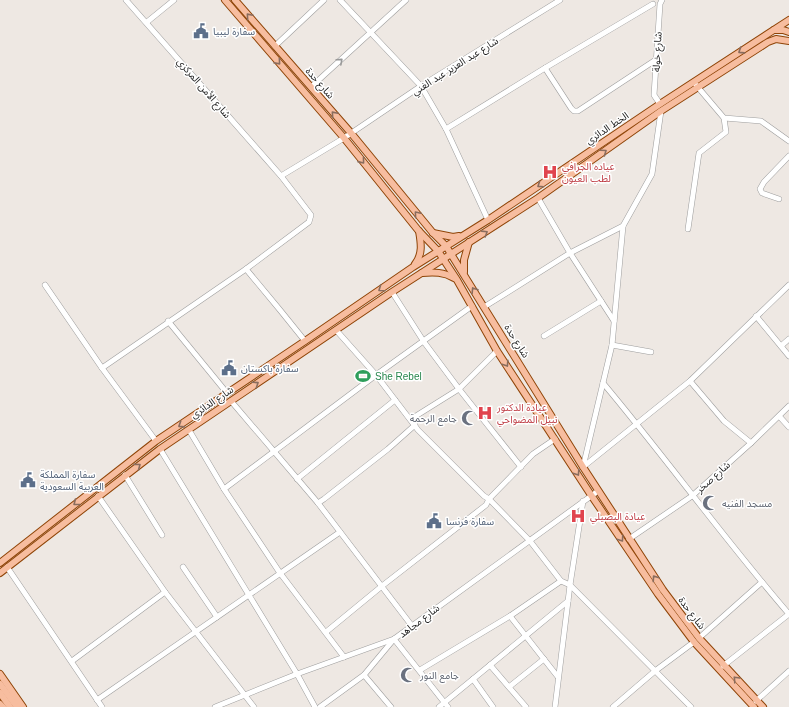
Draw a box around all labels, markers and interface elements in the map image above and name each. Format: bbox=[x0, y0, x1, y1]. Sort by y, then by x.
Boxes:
one-way arrow bbox=[246, 13, 253, 20]
public building icon: سفارة ليبيا bbox=[192, 22, 210, 40]
place label: سفارة ليبيا bbox=[213, 26, 255, 38]
street label: شارع خولة bbox=[650, 31, 666, 73]
street label: شارع عبد العزيز عبد الغني bbox=[410, 35, 502, 99]
one-way arrow bbox=[738, 46, 745, 54]
street label: شارع الأمن المركزي bbox=[173, 56, 233, 122]
one-way arrow bbox=[273, 57, 280, 64]
one-way arrow bbox=[335, 59, 343, 66]
street label: شارع حدة bbox=[302, 65, 337, 102]
street label: الخط الدائري bbox=[583, 110, 632, 148]
one-way arrow bbox=[331, 111, 338, 118]
one-way arrow bbox=[600, 149, 607, 157]
one-way arrow bbox=[358, 156, 365, 163]
place label: عياده الجرافي لطب العيون bbox=[562, 161, 615, 185]
hospital icon: عياده الجرافي لطب العيون bbox=[541, 163, 559, 181]
one-way arrow bbox=[537, 180, 544, 187]
one-way arrow bbox=[415, 211, 422, 218]
one-way arrow bbox=[481, 230, 488, 237]
one-way arrow bbox=[378, 284, 385, 291]
one-way arrow bbox=[471, 287, 479, 294]
street label: شارع حدة bbox=[501, 322, 532, 361]
public building icon: سفارة باكستان bbox=[220, 359, 238, 377]
one-way arrow bbox=[501, 360, 509, 367]
place label: سفارة باكستان bbox=[241, 363, 299, 375]
sports icon: She Rebel bbox=[354, 367, 372, 385]
place label: She Rebel bbox=[375, 371, 422, 382]
one-way arrow bbox=[252, 382, 259, 389]
street label: شارع الدائري bbox=[189, 384, 237, 422]
place label: عيادة الدكتور نبيل المضواحي bbox=[496, 402, 558, 427]
hospital icon: عيادة الدكتور نبيل المضواحي bbox=[476, 404, 494, 422]
mosque icon: جامع الرحمة bbox=[460, 409, 478, 427]
place label: جامع الرحمة bbox=[410, 413, 457, 426]
one-way arrow bbox=[178, 421, 185, 428]
street label: شارع صخر bbox=[693, 459, 734, 497]
one-way arrow bbox=[133, 463, 140, 470]
place label: سفارة المملكة العربية السعودية bbox=[40, 469, 104, 493]
one-way arrow bbox=[572, 469, 580, 476]
public building icon: سفارة المملكة العربية السعودية bbox=[19, 471, 37, 489]
mosque icon: مسجد الفنيه bbox=[701, 494, 719, 512]
one-way arrow bbox=[74, 498, 81, 505]
place label: مسجد الفنيه bbox=[722, 498, 772, 509]
hospital icon: عيادة البصيلي bbox=[569, 507, 587, 525]
place label: عيادة البصيلي bbox=[590, 511, 645, 524]
public building icon: سفارة فرنسا bbox=[425, 512, 443, 530]
place label: سفارة فرنسا bbox=[446, 516, 494, 528]
one-way arrow bbox=[616, 535, 624, 542]
one-way arrow bbox=[653, 575, 660, 582]
street label: شارع حدة bbox=[675, 595, 708, 633]
street label: شارع مجاهد bbox=[397, 602, 443, 641]
mosque icon: جامع النور bbox=[399, 666, 417, 684]
place label: جامع النور bbox=[419, 670, 459, 683]
one-way arrow bbox=[733, 676, 740, 684]

